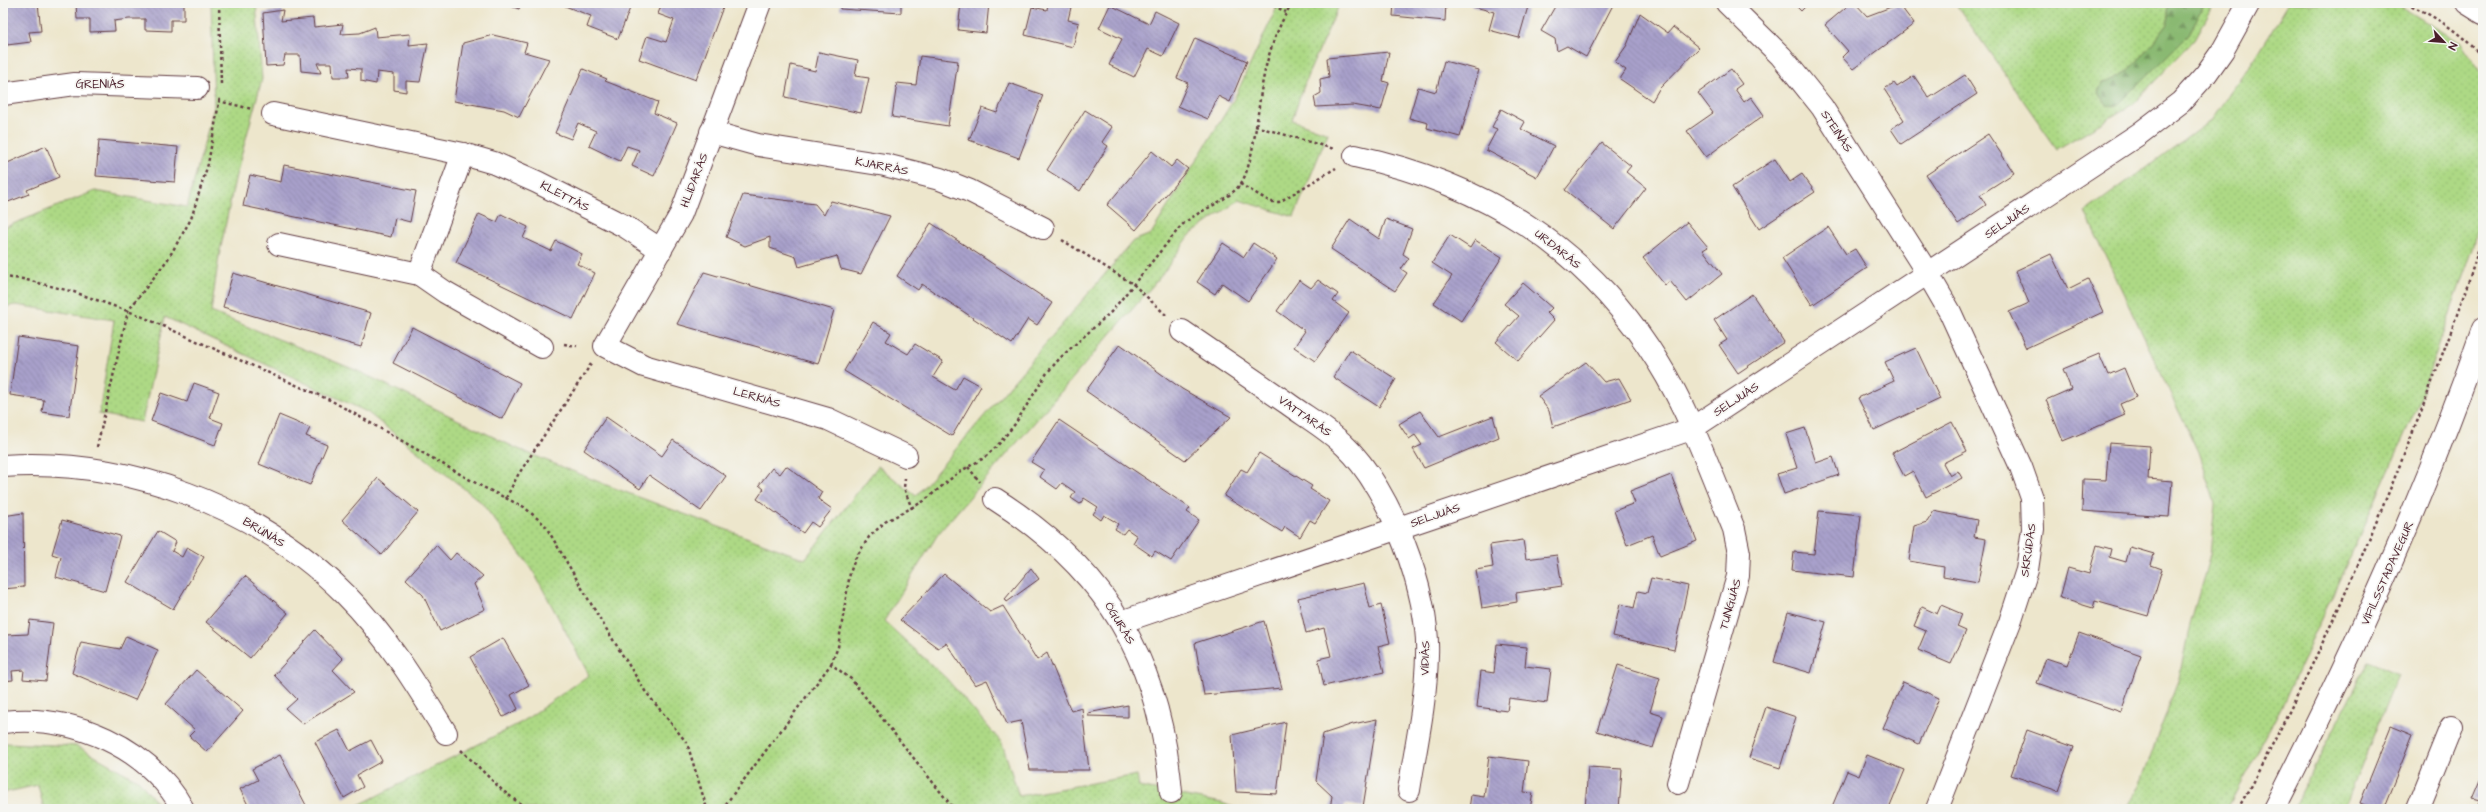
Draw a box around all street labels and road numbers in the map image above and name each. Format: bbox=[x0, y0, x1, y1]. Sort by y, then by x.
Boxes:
street label: GRENIÁS bbox=[76, 76, 125, 93]
street label: STEINÁS bbox=[1817, 107, 1857, 156]
street label: HLÍÐARÁS bbox=[676, 150, 713, 210]
street label: KJARRÁS bbox=[854, 153, 910, 180]
street label: KLETTÁS bbox=[537, 177, 593, 216]
street label: SELJUÁS bbox=[1981, 200, 2034, 243]
street label: URÐARÁS bbox=[1531, 225, 1585, 274]
street label: SELJUÁS bbox=[1710, 378, 1763, 421]
street label: LERKIÁS bbox=[731, 383, 783, 412]
street label: VATTARÁS bbox=[1275, 392, 1335, 441]
street label: SELJUÁS bbox=[1408, 499, 1463, 532]
street label: BRÚNÁS bbox=[239, 513, 288, 552]
street label: VÍFILSSTAÐAVEGUR bbox=[2357, 518, 2418, 628]
street label: SKRÚÐÁS bbox=[2016, 522, 2041, 578]
street label: TUNGUÁS bbox=[1715, 576, 1746, 632]
street label: ÖGURÁS bbox=[1100, 599, 1139, 648]
street label: VÍÐIÁS bbox=[1416, 640, 1435, 676]

